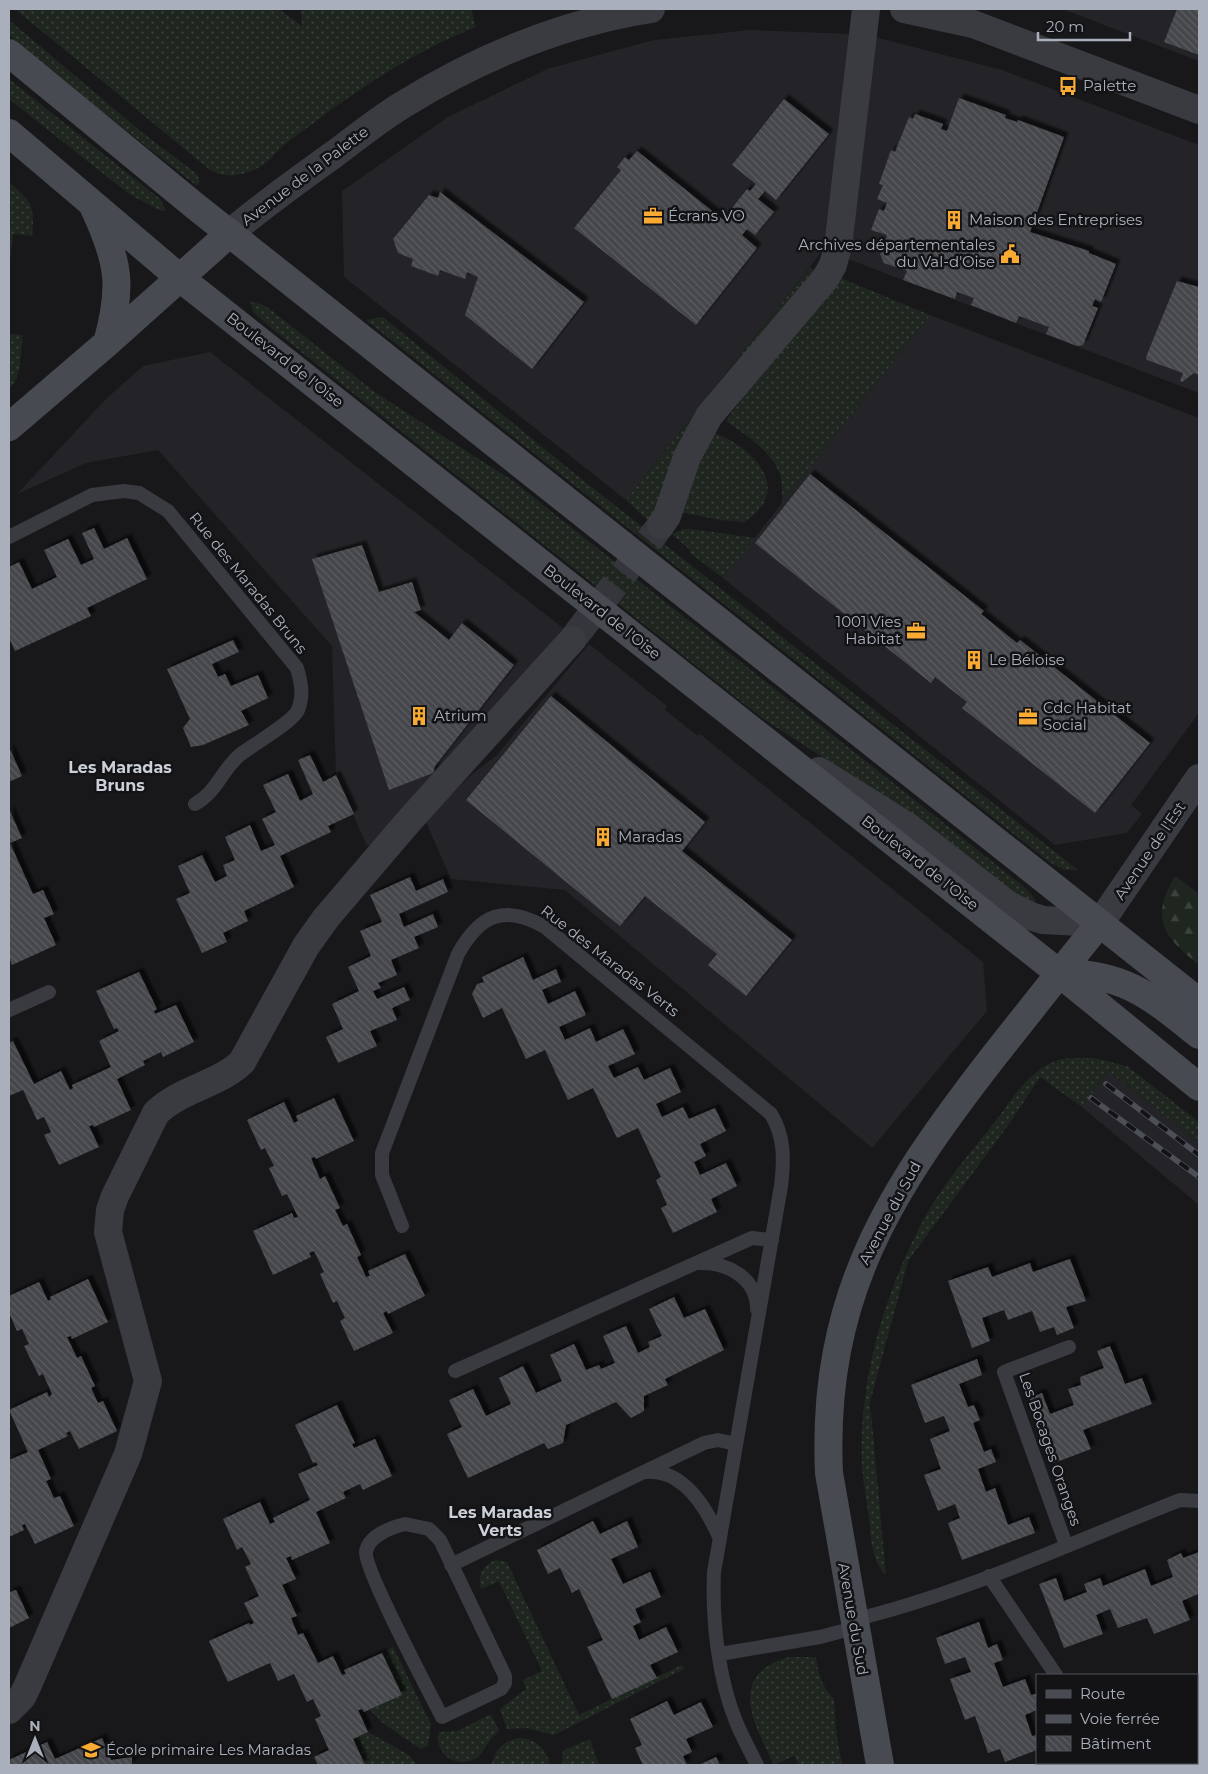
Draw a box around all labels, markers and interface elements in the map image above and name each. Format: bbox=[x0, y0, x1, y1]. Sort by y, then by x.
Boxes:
scale bar bbox=[1038, 10, 1130, 42]
text: 20 m bbox=[1046, 17, 1084, 36]
bus stop icon: Palette bbox=[1057, 75, 1079, 97]
place label: Palette bbox=[1083, 76, 1136, 95]
street label: Avenue de la Palette bbox=[238, 122, 372, 229]
office icon: Écrans VO bbox=[642, 205, 664, 227]
place label: Écrans VO bbox=[668, 206, 745, 225]
building icon: Maison des Entreprises bbox=[943, 209, 965, 231]
place label: Maison des Entreprises bbox=[969, 210, 1142, 229]
place label: Archives départementales du Val-d'Oise bbox=[798, 235, 995, 271]
public building icon: Archives départementales du Val-d'Oise bbox=[999, 243, 1021, 265]
street label: Boulevard de l'Oise bbox=[223, 308, 348, 411]
street label: Rue des Maradas Bruns bbox=[185, 508, 311, 657]
street label: Boulevard de l'Oise bbox=[540, 560, 665, 663]
place label: 1001 Vies Habitat bbox=[836, 612, 901, 648]
office icon: 1001 Vies Habitat bbox=[905, 620, 927, 642]
building icon: Le Béloise bbox=[963, 649, 985, 671]
place label: Le Béloise bbox=[989, 650, 1065, 669]
place label: Cdc Habitat Social bbox=[1043, 698, 1132, 734]
building icon: Atrium bbox=[408, 705, 430, 727]
place label: Atrium bbox=[434, 706, 487, 725]
office icon: Cdc Habitat Social bbox=[1017, 706, 1039, 728]
district label: Les Maradas Bruns bbox=[68, 758, 172, 795]
street label: Avenue de l'Est bbox=[1110, 798, 1189, 903]
street label: Boulevard de l'Oise bbox=[858, 811, 983, 914]
building icon: Maradas bbox=[592, 826, 614, 848]
place label: Maradas bbox=[618, 827, 682, 846]
street label: Rue des Maradas Verts bbox=[537, 901, 683, 1021]
street label: Avenue du Sud bbox=[854, 1158, 925, 1268]
street label: Les Bocages Oranges bbox=[1015, 1370, 1086, 1528]
district label: Les Maradas Verts bbox=[448, 1503, 552, 1540]
street label: Avenue du Sud bbox=[834, 1561, 873, 1677]
legend bbox=[1036, 1674, 1198, 1764]
text: Route bbox=[1080, 1684, 1125, 1703]
text: Voie ferrée bbox=[1080, 1709, 1160, 1728]
north arrow bbox=[10, 1714, 60, 1764]
text: N bbox=[29, 1717, 41, 1735]
text: Bâtiment bbox=[1080, 1734, 1152, 1753]
school or university icon: École primaire Les Maradas bbox=[80, 1739, 102, 1761]
place label: École primaire Les Maradas bbox=[106, 1740, 311, 1759]

